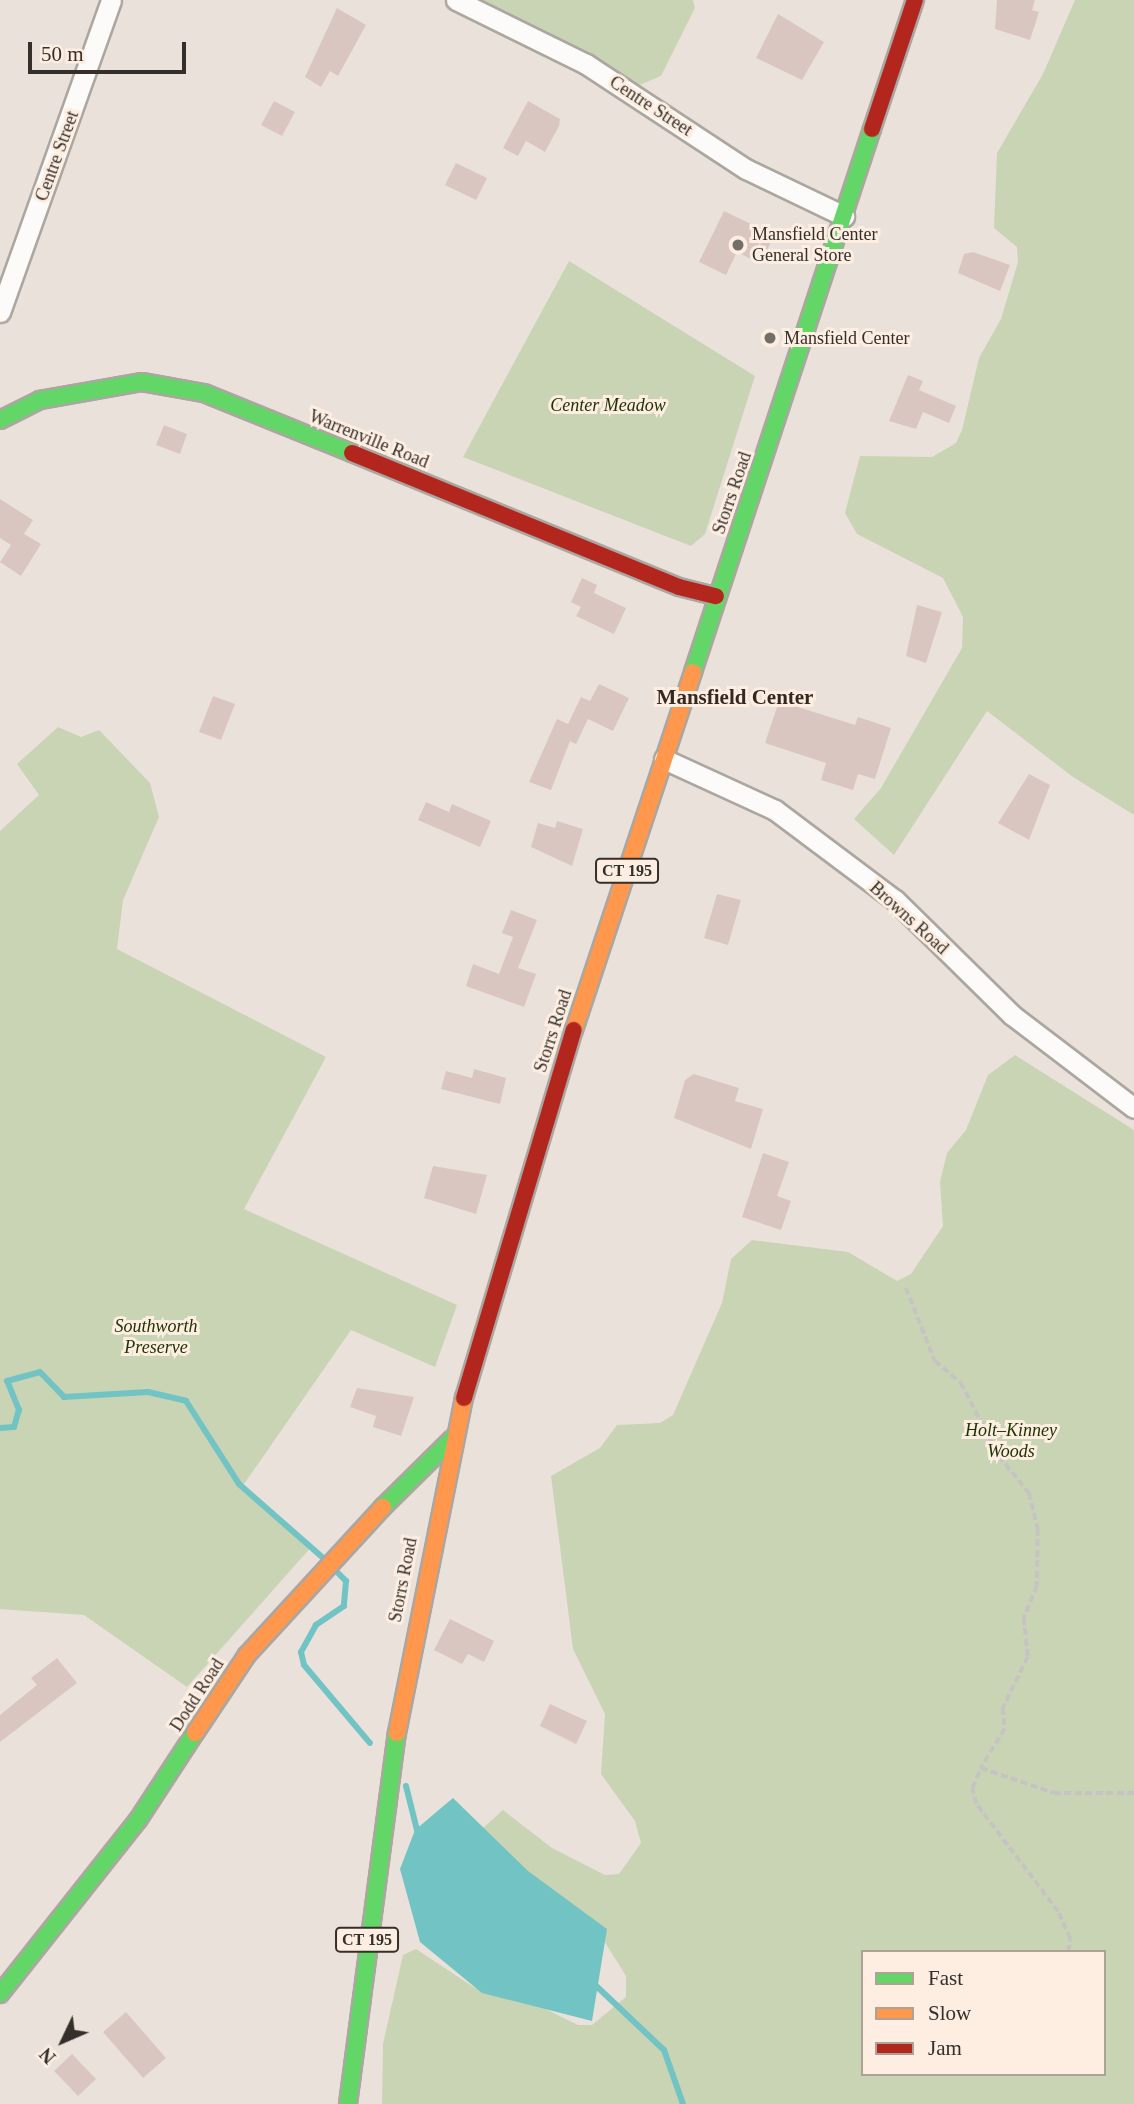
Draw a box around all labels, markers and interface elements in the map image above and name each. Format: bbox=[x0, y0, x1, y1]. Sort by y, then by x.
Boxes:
scale bar bbox=[32, 28, 189, 72]
text: 50 m bbox=[41, 42, 84, 66]
street label: Centre Street bbox=[606, 71, 696, 141]
street label: Centre Street bbox=[31, 108, 83, 204]
place label: Mansfield Center General Store bbox=[752, 224, 877, 266]
marker: Mansfield Center General Store bbox=[730, 237, 746, 253]
place label: Mansfield Center bbox=[784, 327, 909, 349]
marker: Mansfield Center bbox=[762, 330, 778, 346]
park label: Center Meadow bbox=[550, 394, 666, 416]
street label: Warrenville Road bbox=[306, 405, 432, 473]
street label: Storrs Road bbox=[708, 449, 756, 537]
district label: Mansfield Center bbox=[657, 684, 813, 710]
road number: CT 195 bbox=[594, 858, 660, 884]
street label: Browns Road bbox=[865, 877, 953, 959]
street label: Storrs Road bbox=[530, 987, 576, 1075]
park label: Southworth Preserve bbox=[114, 1316, 198, 1358]
park label: Holt–Kinney Woods bbox=[965, 1420, 1057, 1462]
street label: Storrs Road bbox=[384, 1536, 422, 1624]
street label: Dodd Road bbox=[165, 1655, 229, 1735]
road number: CT 195 bbox=[334, 1928, 400, 1952]
legend bbox=[861, 1950, 1106, 2076]
text: Fast bbox=[928, 1966, 963, 1990]
text: Slow bbox=[928, 2001, 971, 2025]
north arrow bbox=[28, 2006, 98, 2076]
text: Jam bbox=[928, 2036, 962, 2060]
text: N bbox=[35, 2044, 60, 2068]

